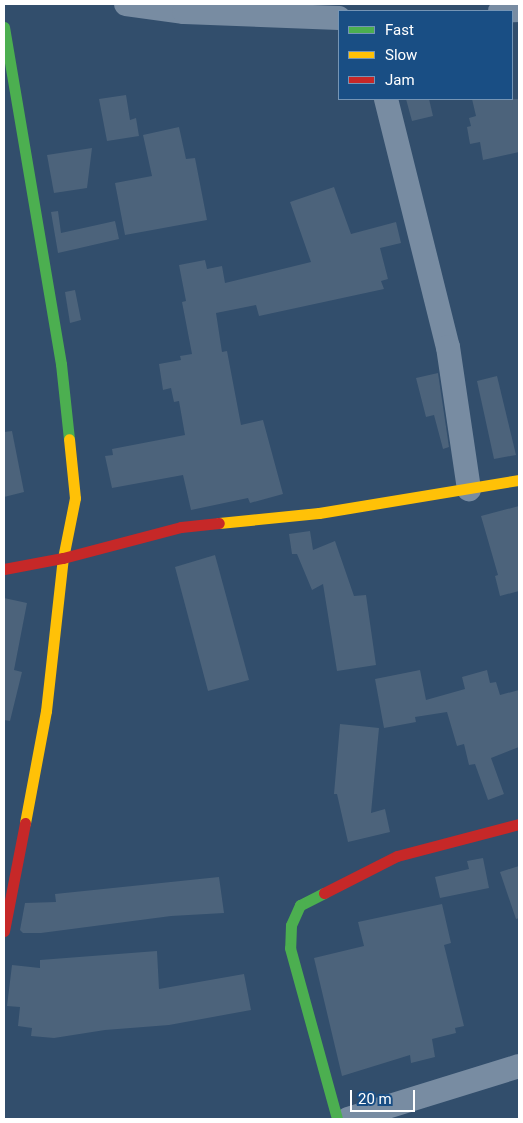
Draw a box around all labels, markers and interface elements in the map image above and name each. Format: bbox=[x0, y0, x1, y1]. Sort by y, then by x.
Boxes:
legend bbox=[338, 10, 513, 100]
text: Fast bbox=[385, 21, 414, 39]
text: Slow bbox=[385, 46, 417, 64]
text: Jam bbox=[385, 71, 415, 89]
scale bar bbox=[353, 1080, 418, 1112]
text: 20 m bbox=[358, 1090, 392, 1108]

